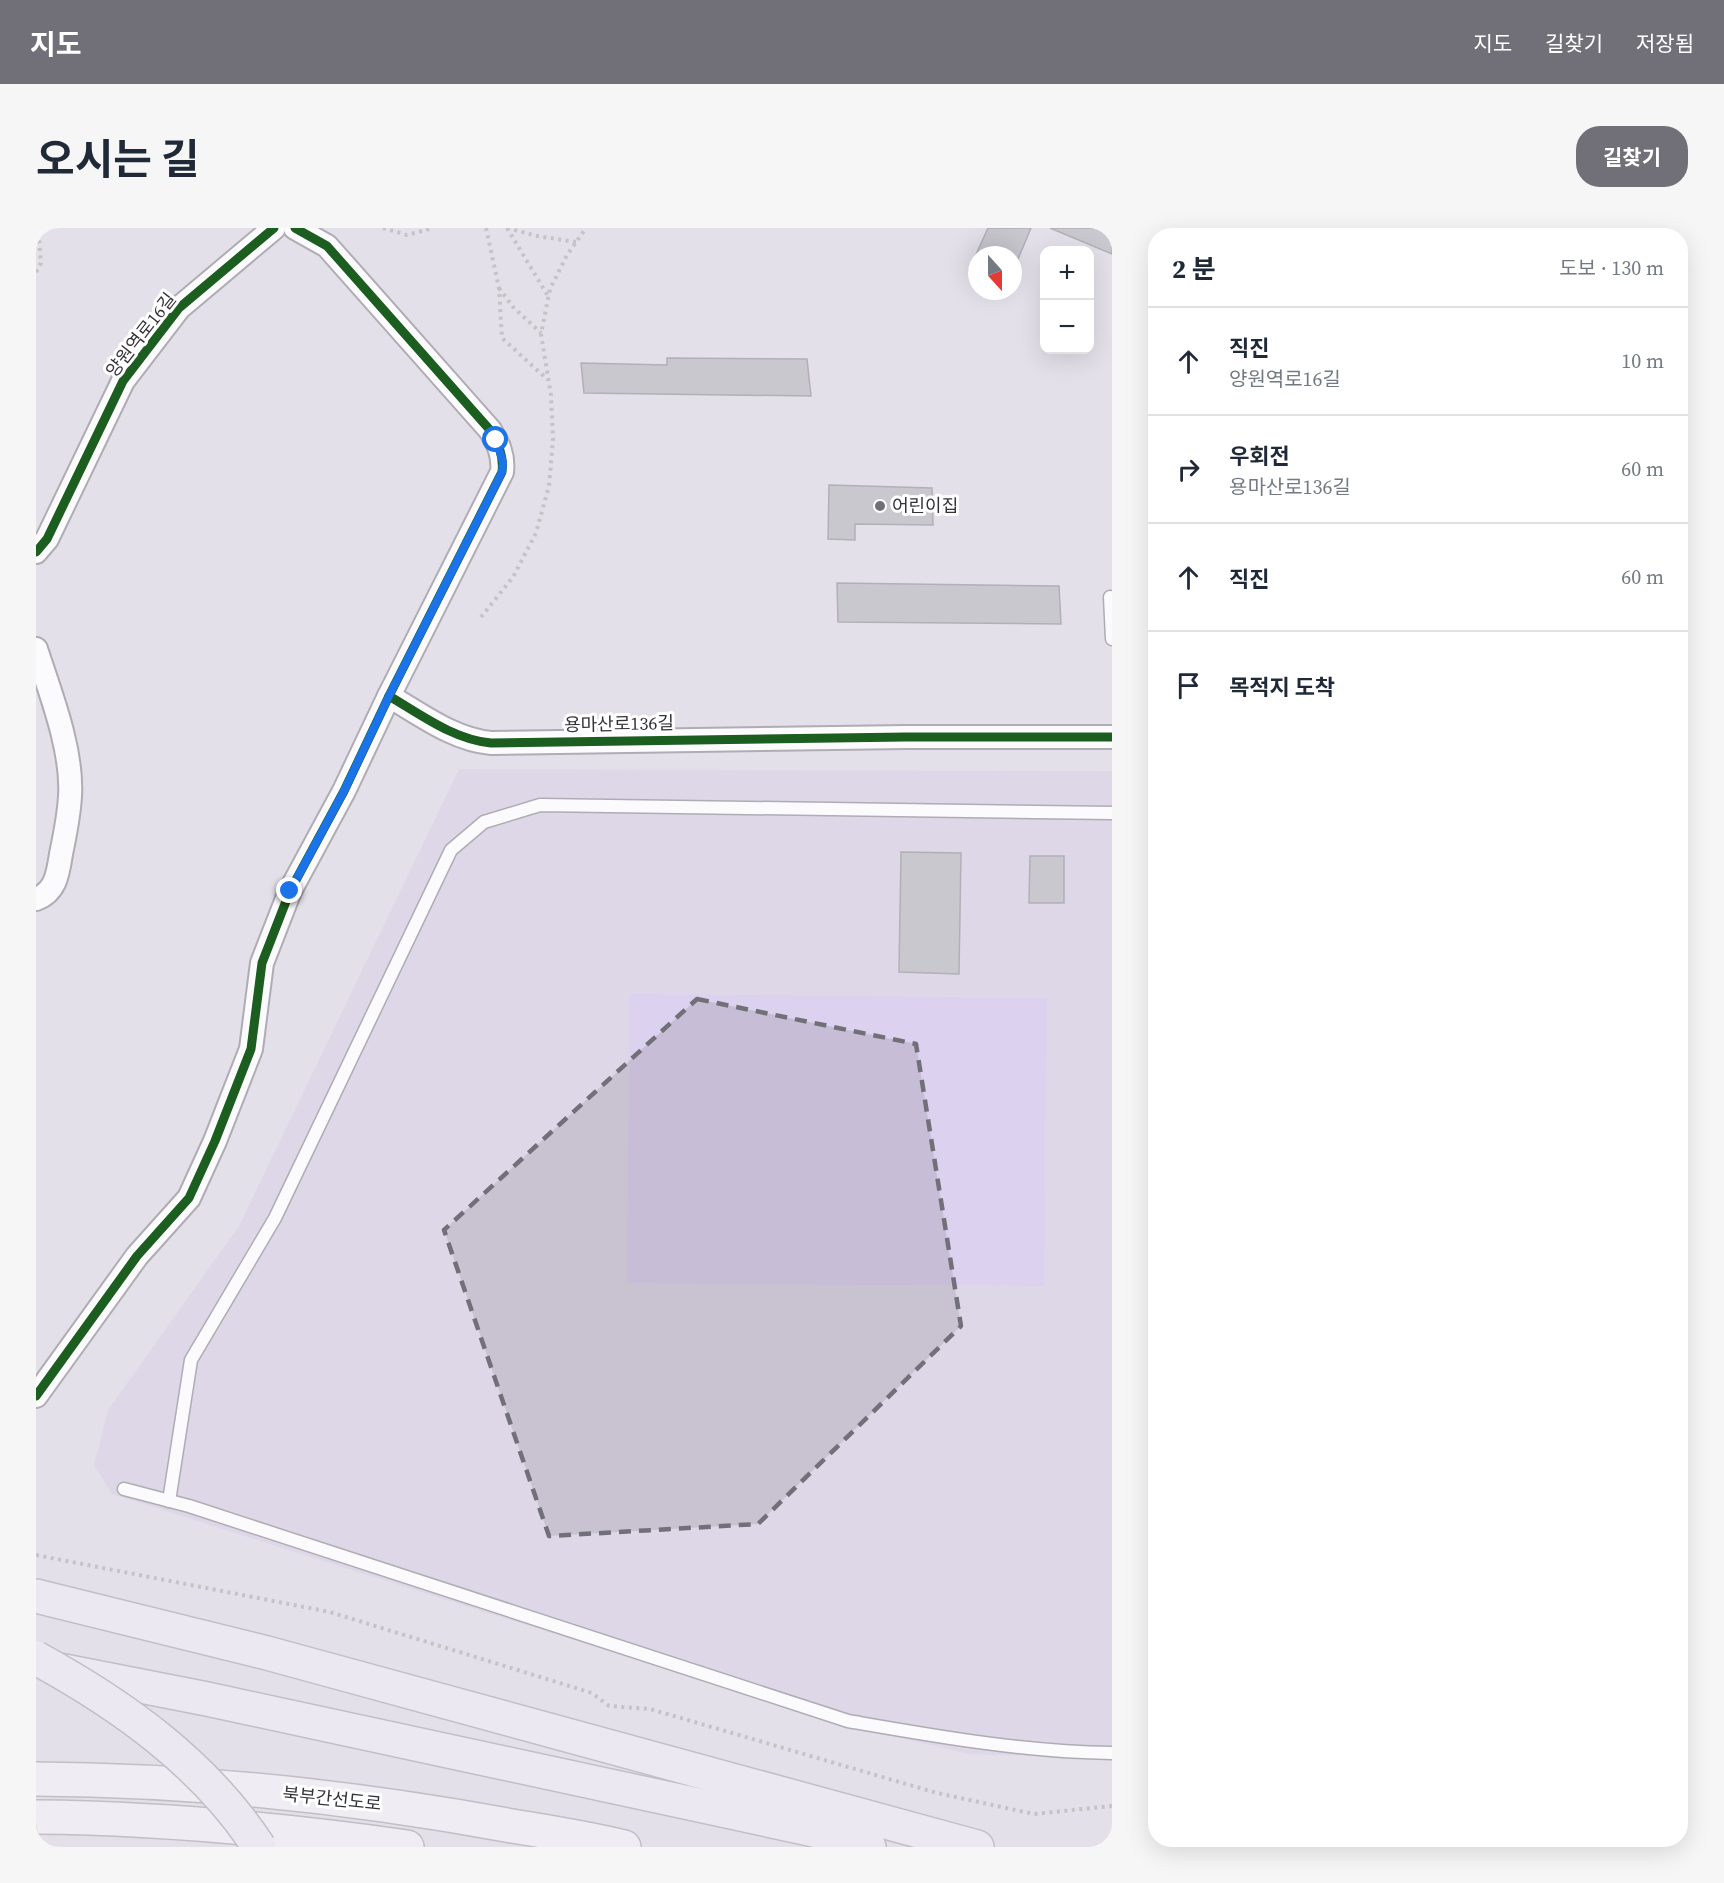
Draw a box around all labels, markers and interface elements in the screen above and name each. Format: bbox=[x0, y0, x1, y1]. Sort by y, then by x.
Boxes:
text: 지도 bbox=[30, 25, 82, 63]
text: 지도 bbox=[1473, 29, 1512, 58]
text: 길찾기 bbox=[1545, 29, 1603, 58]
text: 저장됨 bbox=[1636, 29, 1694, 58]
button: 길찾기 bbox=[1576, 126, 1688, 187]
text: 오시는 길 bbox=[36, 130, 200, 188]
north arrow bbox=[968, 246, 1022, 300]
map controls bbox=[1040, 246, 1094, 354]
button: + bbox=[1040, 246, 1094, 300]
text: 2 분 bbox=[1172, 251, 1216, 287]
text: 도보 · 130 m bbox=[1559, 254, 1664, 282]
street label: 양원역로16길 bbox=[100, 287, 181, 382]
button: − bbox=[1040, 300, 1094, 354]
text: 직진 bbox=[1229, 333, 1269, 363]
icon: ahead bbox=[1172, 345, 1205, 378]
text: 10 m bbox=[1621, 347, 1664, 375]
text: 양원역로16길 bbox=[1229, 365, 1341, 393]
route start bbox=[482, 426, 508, 452]
text: 우회전 bbox=[1229, 441, 1290, 471]
icon: right bbox=[1172, 453, 1205, 486]
text: 60 m bbox=[1621, 455, 1664, 483]
text: 용마산로136길 bbox=[1229, 473, 1351, 501]
place label: 어린이집 bbox=[892, 493, 958, 518]
marker: 어린이집 bbox=[873, 499, 887, 513]
icon: ahead bbox=[1172, 561, 1205, 594]
text: 60 m bbox=[1621, 563, 1664, 591]
text: 직진 bbox=[1229, 564, 1269, 594]
icon: arrive bbox=[1172, 669, 1205, 702]
text: 목적지 도착 bbox=[1229, 672, 1335, 702]
street label: 용마산로136길 bbox=[564, 710, 674, 737]
route end bbox=[276, 877, 302, 903]
street label: 북부간선도로 bbox=[281, 1781, 383, 1816]

